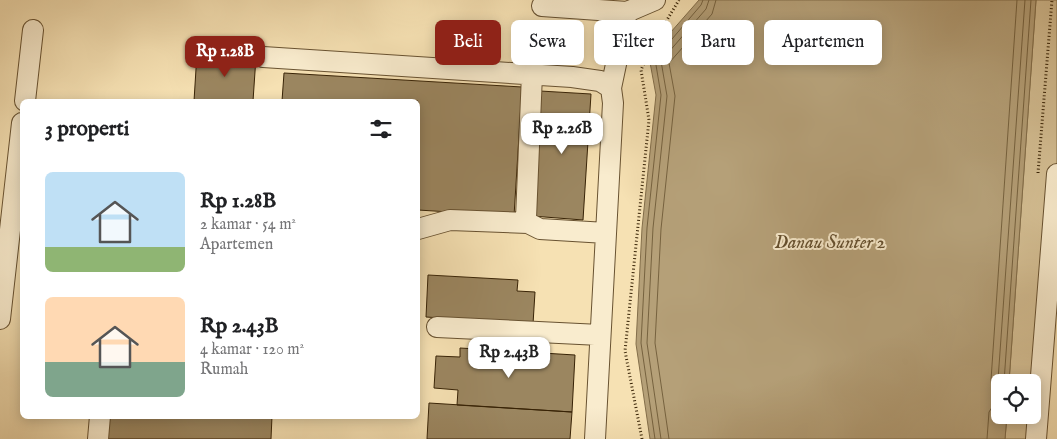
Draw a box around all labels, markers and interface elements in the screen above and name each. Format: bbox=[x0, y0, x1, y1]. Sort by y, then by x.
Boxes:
chip: Beli bbox=[435, 20, 501, 65]
chip: Sewa bbox=[511, 20, 584, 65]
chip: Filter bbox=[594, 20, 672, 65]
chip: Baru bbox=[682, 20, 754, 65]
chip: Apartemen bbox=[764, 20, 882, 65]
pin: Rp 1.28B bbox=[173, 36, 277, 78]
text: Rp 1.28B bbox=[196, 42, 254, 62]
pin: Rp 2.26B bbox=[510, 112, 614, 155]
icon: filters bbox=[367, 115, 395, 143]
text: 3 properti bbox=[45, 116, 129, 143]
text: Rp 2.26B bbox=[532, 119, 592, 139]
text: Rp 1.28B bbox=[200, 188, 276, 215]
icon: home bbox=[85, 192, 145, 252]
text: 2 kamar · 54 m² bbox=[200, 215, 296, 235]
water label: Danau Sunter 2 bbox=[774, 231, 886, 255]
text: Apartemen bbox=[200, 235, 273, 255]
text: Rp 2.43B bbox=[200, 313, 278, 340]
icon: home bbox=[85, 317, 145, 377]
pin: Rp 2.43B bbox=[457, 336, 561, 379]
text: 4 kamar · 120 m² bbox=[200, 340, 304, 360]
text: Rp 2.43B bbox=[479, 343, 539, 363]
text: Rumah bbox=[200, 360, 248, 380]
map controls bbox=[991, 374, 1041, 424]
button: locate bbox=[991, 374, 1041, 424]

